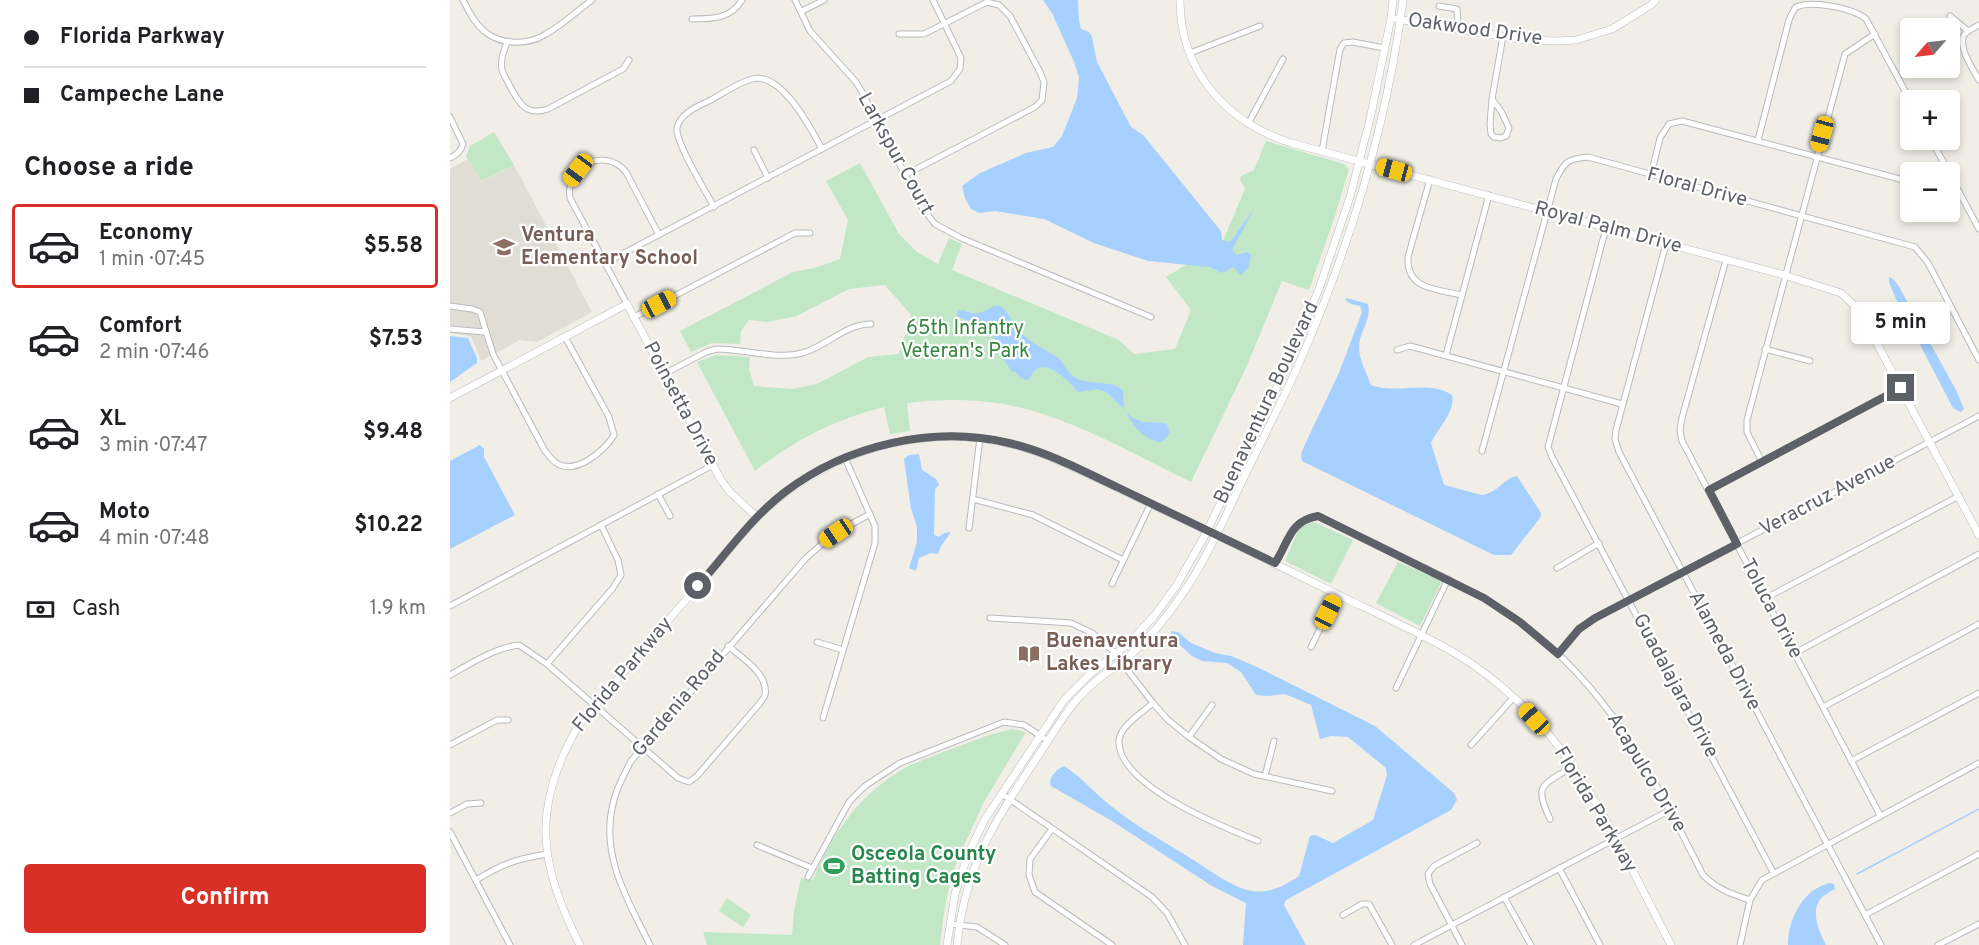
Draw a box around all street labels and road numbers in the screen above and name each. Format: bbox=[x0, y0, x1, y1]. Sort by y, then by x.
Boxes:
street label: Oakwood Drive bbox=[1406, 8, 1544, 52]
street label: Larkspur Court bbox=[851, 88, 939, 220]
street label: Floral Drive bbox=[1644, 162, 1750, 214]
street label: Royal Palm Drive bbox=[1531, 196, 1685, 260]
street label: Buenaventura Boulevard bbox=[1209, 298, 1325, 508]
street label: Poinsetta Drive bbox=[636, 337, 724, 471]
street label: Veracruz Avenue bbox=[1756, 449, 1900, 543]
street label: Toluca Drive bbox=[1734, 554, 1808, 664]
street label: Alameda Drive bbox=[1682, 587, 1766, 715]
street label: Guadalajara Drive bbox=[1626, 609, 1724, 763]
street label: Florida Parkway bbox=[567, 612, 679, 738]
street label: Gardenia Road bbox=[627, 645, 731, 763]
street label: Acapulco Drive bbox=[1600, 708, 1692, 838]
street label: Florida Parkway bbox=[1547, 742, 1643, 878]

